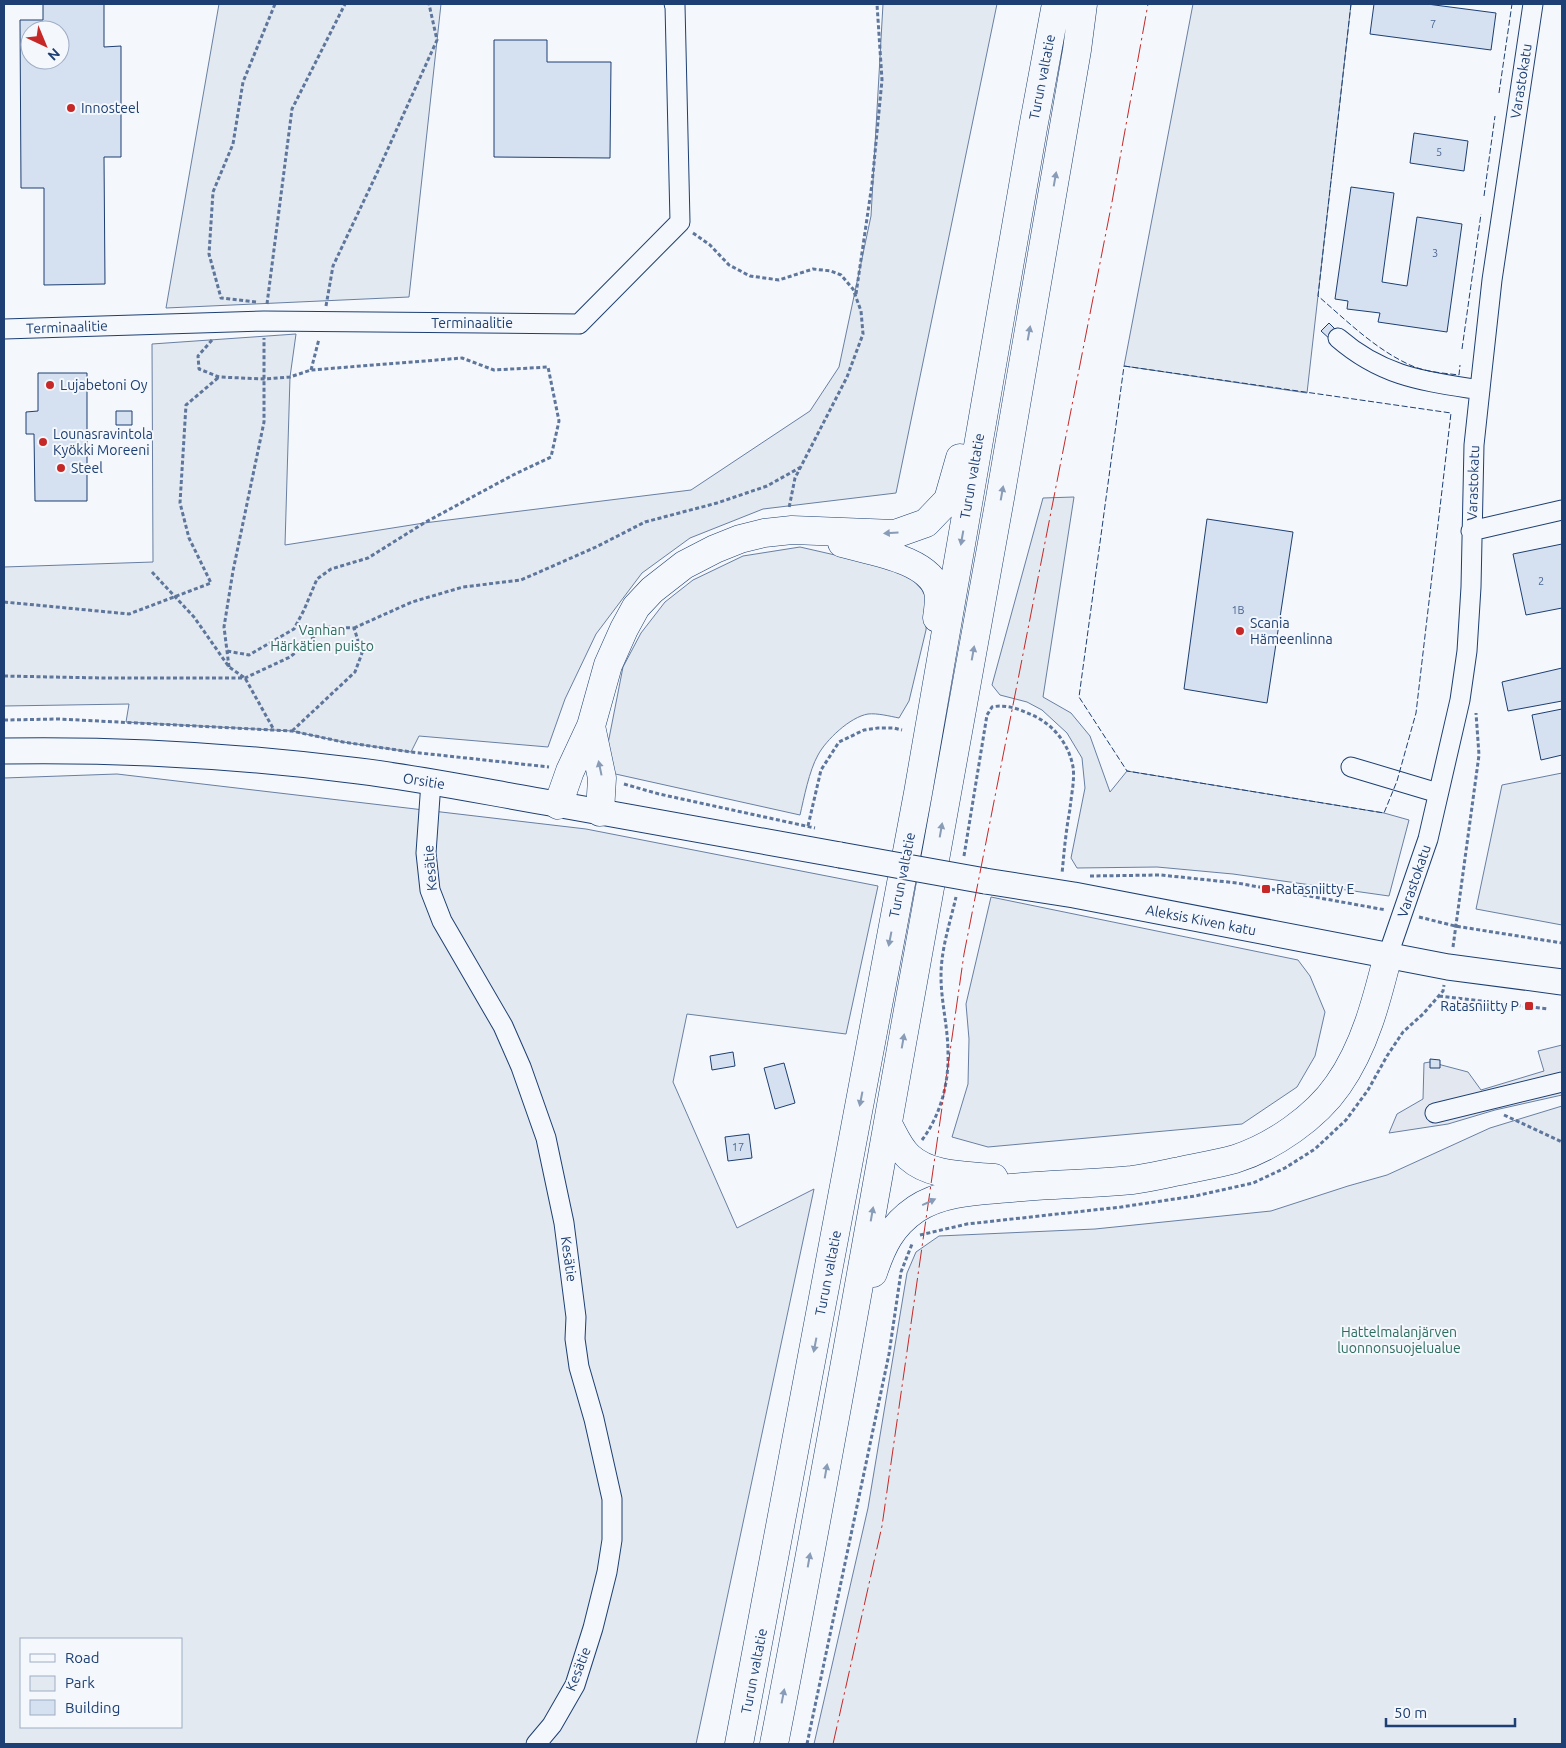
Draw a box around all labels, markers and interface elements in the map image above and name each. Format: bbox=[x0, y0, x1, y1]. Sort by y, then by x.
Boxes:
house number: 7 bbox=[1430, 18, 1436, 30]
north arrow bbox=[20, 20, 70, 70]
street label: Turun valtatie bbox=[1026, 33, 1058, 121]
street label: Varastokatu bbox=[1507, 42, 1535, 120]
text: N bbox=[45, 45, 63, 64]
place label: Innosteel bbox=[81, 100, 140, 116]
marker: Innosteel bbox=[65, 102, 77, 114]
house number: 5 bbox=[1436, 146, 1442, 158]
one-way arrow bbox=[1052, 171, 1060, 187]
house number: 3 bbox=[1432, 247, 1438, 259]
street label: Terminaalitie bbox=[431, 315, 513, 331]
street label: Terminaalitie bbox=[26, 318, 108, 336]
one-way arrow bbox=[1026, 324, 1034, 340]
place label: Lujabetoni Oy bbox=[60, 377, 148, 393]
marker: Lujabetoni Oy bbox=[44, 379, 56, 391]
place label: Lounasravintola Kyökki Moreeni bbox=[53, 426, 153, 458]
street label: Turun valtatie bbox=[957, 432, 987, 520]
marker: Lounasravintola Kyökki Moreeni bbox=[37, 436, 49, 448]
street label: Varastokatu bbox=[1464, 445, 1482, 521]
place label: Steel bbox=[71, 460, 103, 476]
marker: Steel bbox=[55, 462, 67, 474]
one-way arrow bbox=[998, 484, 1006, 500]
one-way arrow bbox=[882, 529, 898, 537]
one-way arrow bbox=[957, 530, 965, 546]
house number: 2 bbox=[1538, 575, 1544, 587]
house number: 1B bbox=[1231, 604, 1245, 616]
place label: Scania Hämeenlinna bbox=[1250, 615, 1333, 647]
park label: Vanhan Härkätien puisto bbox=[270, 622, 374, 654]
marker: Scania Hämeenlinna bbox=[1234, 625, 1246, 637]
one-way arrow bbox=[969, 644, 977, 660]
one-way arrow bbox=[596, 761, 604, 776]
street label: Orsitie bbox=[402, 770, 446, 792]
one-way arrow bbox=[937, 821, 945, 837]
street label: Turun valtatie bbox=[886, 831, 918, 919]
street label: Varastokatu bbox=[1394, 843, 1434, 919]
street label: Kesätie bbox=[420, 844, 440, 892]
place label: Ratasniitty E bbox=[1276, 881, 1354, 897]
marker: Ratasniitty E bbox=[1260, 883, 1272, 895]
street label: Aleksis Kiven katu bbox=[1145, 901, 1257, 939]
one-way arrow bbox=[886, 932, 894, 948]
place label: Ratasniitty P bbox=[1440, 998, 1519, 1014]
marker: Ratasniitty P bbox=[1523, 1000, 1535, 1012]
one-way arrow bbox=[899, 1033, 907, 1049]
one-way arrow bbox=[856, 1091, 864, 1107]
house number: 17 bbox=[732, 1141, 744, 1153]
one-way arrow bbox=[922, 1198, 937, 1206]
one-way arrow bbox=[868, 1206, 876, 1222]
street label: Turun valtatie bbox=[812, 1229, 844, 1317]
street label: Kesätie bbox=[558, 1235, 580, 1283]
park label: Hattelmalanjärven luonnonsuojelualue bbox=[1337, 1324, 1461, 1356]
one-way arrow bbox=[811, 1337, 819, 1352]
one-way arrow bbox=[822, 1463, 830, 1479]
one-way arrow bbox=[806, 1552, 814, 1568]
street label: Turun valtatie bbox=[738, 1627, 770, 1715]
legend bbox=[20, 1638, 182, 1728]
street label: Kesätie bbox=[562, 1645, 594, 1693]
text: Road bbox=[65, 1649, 100, 1666]
text: Park bbox=[65, 1674, 95, 1691]
one-way arrow bbox=[779, 1689, 787, 1704]
scale bar bbox=[1386, 1696, 1515, 1728]
text: Building bbox=[65, 1699, 120, 1716]
text: 50 m bbox=[1394, 1704, 1427, 1721]

